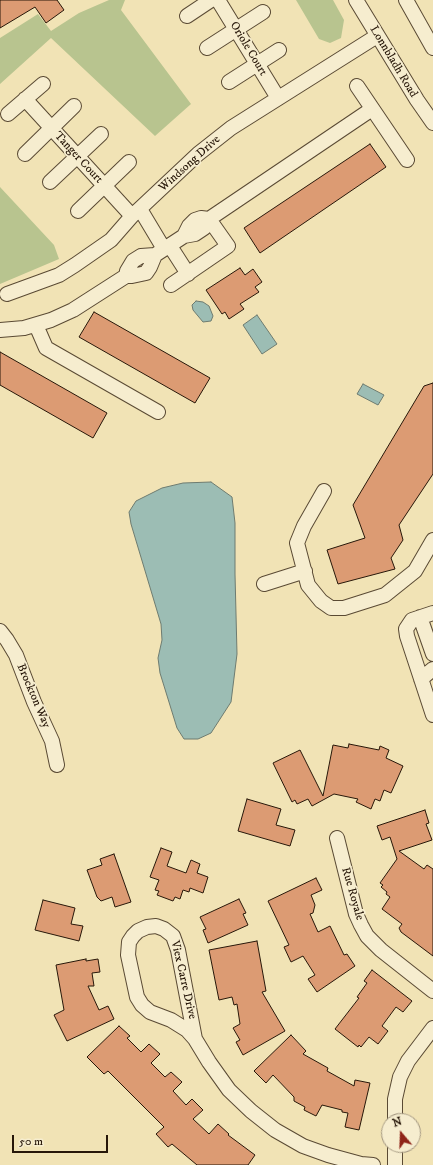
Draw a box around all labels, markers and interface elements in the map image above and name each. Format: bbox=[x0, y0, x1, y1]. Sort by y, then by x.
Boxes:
street label: Oriole Court bbox=[226, 19, 270, 79]
street label: Lonnbladh Road bbox=[366, 24, 420, 100]
street label: Tanger Court bbox=[51, 129, 105, 187]
street label: Windsong Drive bbox=[156, 133, 224, 195]
street label: Brockton Way bbox=[13, 662, 53, 730]
street label: Rue Royale bbox=[338, 866, 366, 922]
street label: Viex Carre Drive bbox=[167, 939, 199, 1021]
north arrow bbox=[381, 1113, 421, 1153]
text: N bbox=[391, 1115, 404, 1131]
scale bar bbox=[14, 1127, 110, 1153]
text: 50 m bbox=[19, 1134, 43, 1149]

